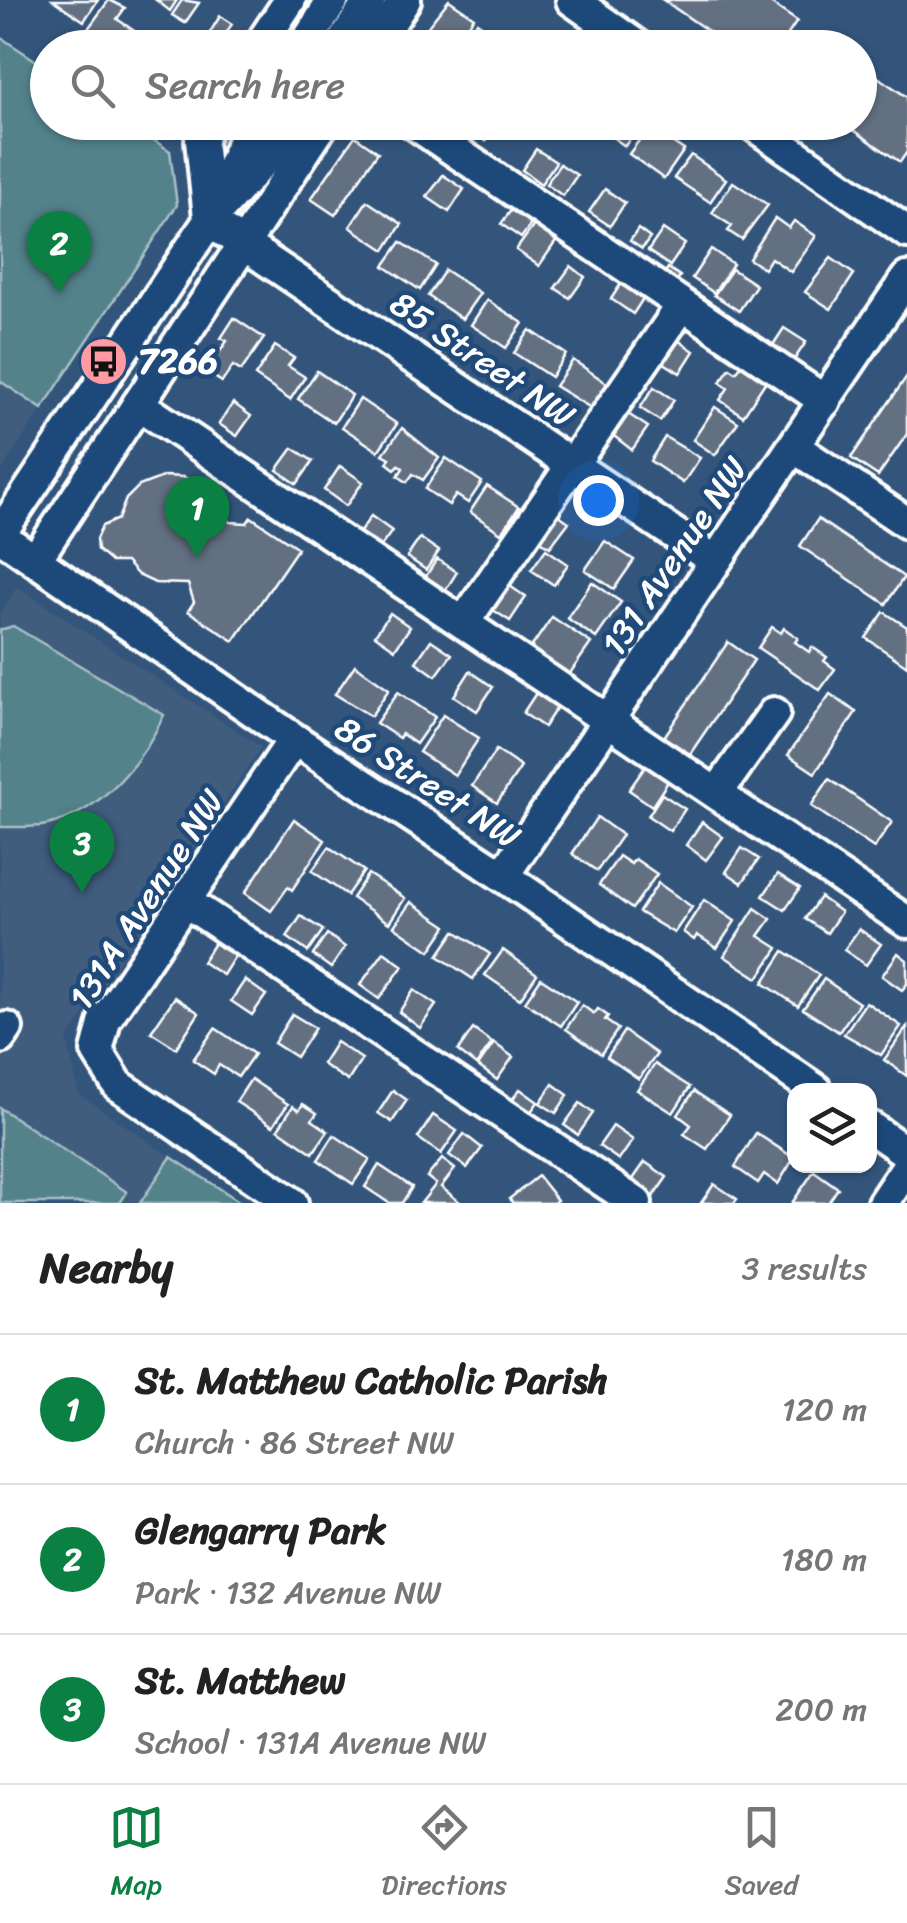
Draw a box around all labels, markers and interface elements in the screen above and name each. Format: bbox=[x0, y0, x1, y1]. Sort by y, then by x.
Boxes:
search box bbox=[30, 30, 877, 140]
text: Search here bbox=[145, 52, 345, 119]
icon: search bbox=[65, 58, 120, 113]
pin: 2 bbox=[27, 210, 92, 293]
street label: 85 Street NW bbox=[377, 273, 590, 445]
place label: 7266 bbox=[138, 330, 218, 392]
bus stop icon: 7266 bbox=[77, 335, 129, 387]
street label: 131 Avenue NW bbox=[584, 443, 765, 669]
your location bbox=[573, 475, 624, 526]
pin: 1 bbox=[164, 476, 230, 558]
street label: 86 Street NW bbox=[322, 698, 534, 866]
street label: 131A Avenue NW bbox=[59, 781, 233, 1017]
pin: 3 bbox=[49, 810, 114, 893]
map controls bbox=[787, 1083, 877, 1173]
button: layers bbox=[787, 1083, 877, 1173]
text: Nearby bbox=[40, 1231, 173, 1305]
text: 3 results bbox=[742, 1240, 867, 1297]
text: St. Matthew Catholic Parish bbox=[135, 1347, 608, 1414]
text: 1 bbox=[66, 1381, 79, 1438]
text: 120 m bbox=[782, 1381, 867, 1438]
text: Church · 86 Street NW bbox=[135, 1414, 454, 1471]
text: Glengarry Park bbox=[135, 1497, 386, 1564]
text: 2 bbox=[63, 1531, 82, 1588]
text: 180 m bbox=[781, 1531, 867, 1588]
text: Park · 132 Avenue NW bbox=[135, 1564, 442, 1621]
text: St. Matthew bbox=[135, 1647, 345, 1714]
text: 3 bbox=[64, 1681, 81, 1738]
text: 200 m bbox=[775, 1681, 867, 1738]
text: School · 131A Avenue NW bbox=[135, 1714, 487, 1771]
tab: Map bbox=[109, 1800, 164, 1909]
tab: Directions bbox=[381, 1800, 507, 1909]
tab: Saved bbox=[724, 1800, 798, 1909]

